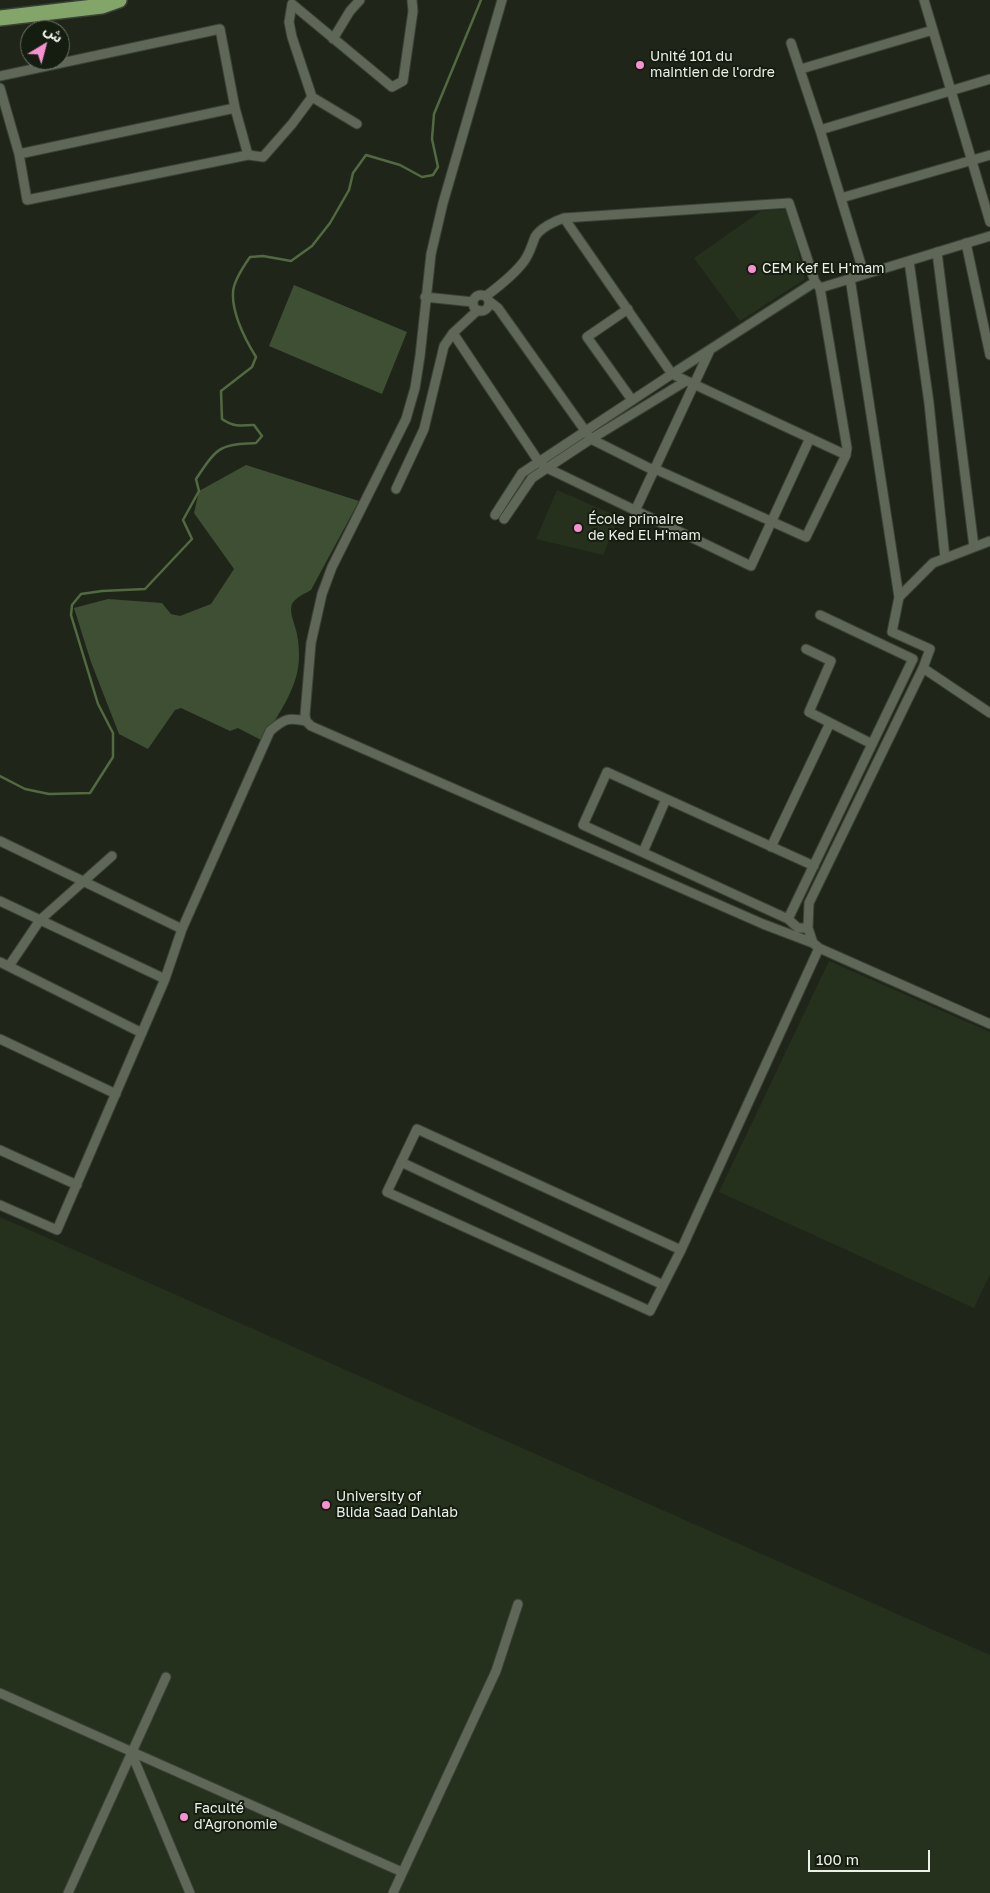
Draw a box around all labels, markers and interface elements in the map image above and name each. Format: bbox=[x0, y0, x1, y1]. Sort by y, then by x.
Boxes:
north arrow bbox=[20, 20, 70, 70]
text: ش bbox=[41, 21, 67, 46]
place label: Unité 101 du maintien de l'ordre bbox=[650, 49, 775, 82]
marker: Unité 101 du maintien de l'ordre bbox=[634, 59, 646, 71]
place label: CEM Kef El H'mam bbox=[762, 261, 884, 277]
marker: CEM Kef El H'mam bbox=[746, 263, 758, 275]
place label: École primaire de Ked El H'mam bbox=[588, 512, 701, 544]
marker: École primaire de Ked El H'mam bbox=[572, 522, 584, 534]
place label: University of Blida Saad Dahlab bbox=[336, 1489, 458, 1521]
marker: University of Blida Saad Dahlab bbox=[320, 1499, 332, 1511]
place label: Faculté d'Agronomie bbox=[194, 1801, 277, 1834]
marker: Faculté d'Agronomie bbox=[178, 1811, 190, 1823]
scale bar bbox=[810, 1840, 932, 1872]
text: 100 m bbox=[816, 1850, 859, 1868]

